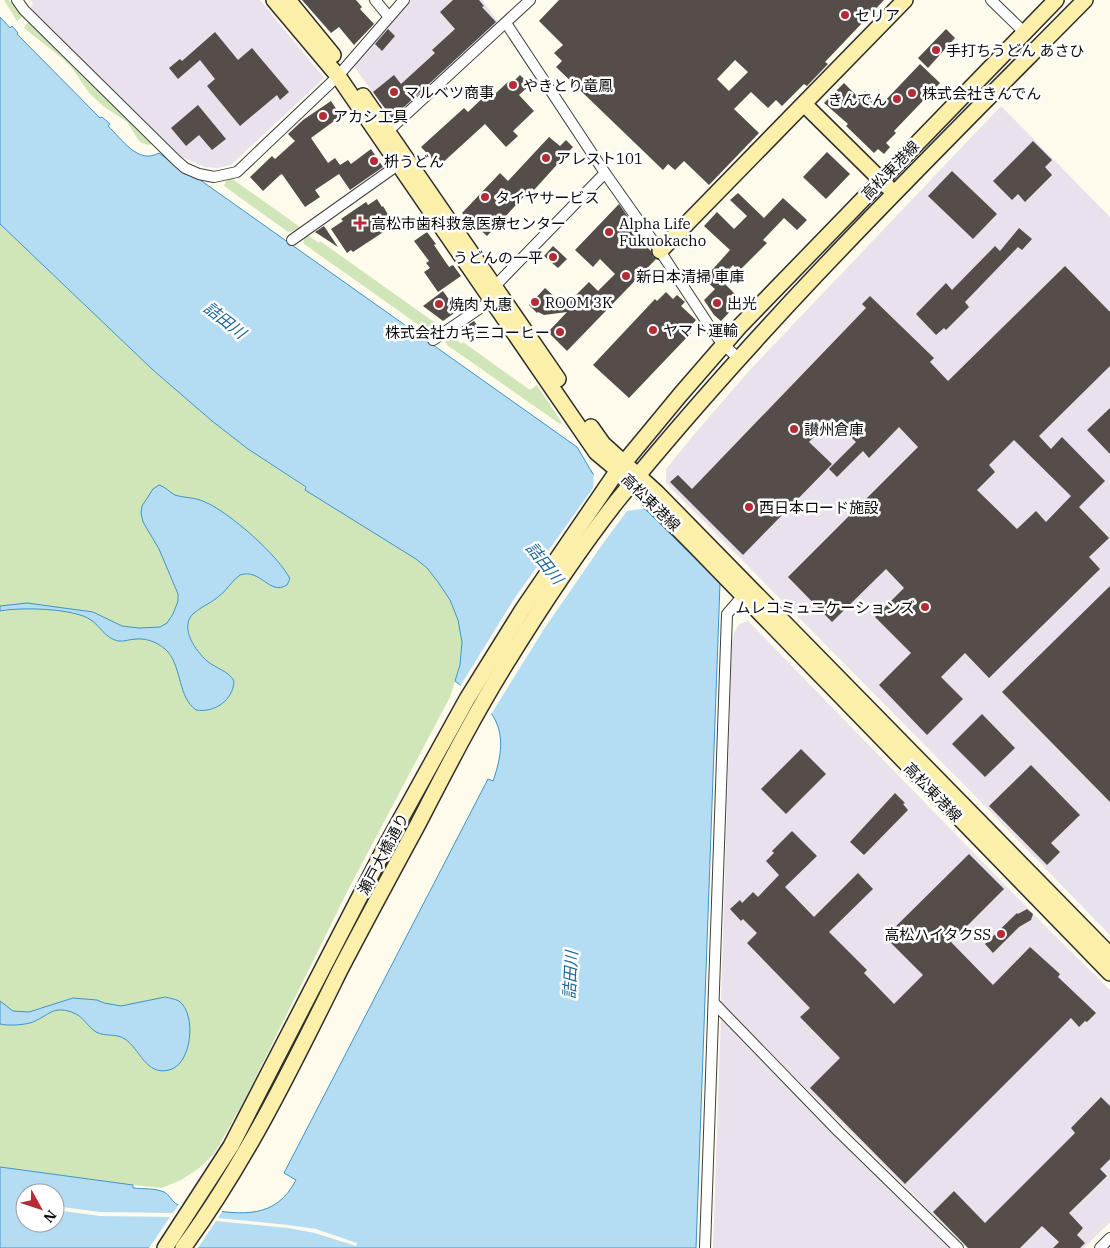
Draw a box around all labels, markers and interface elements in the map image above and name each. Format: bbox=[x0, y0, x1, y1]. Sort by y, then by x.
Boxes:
place label: セリア bbox=[855, 6, 900, 25]
marker: セリア bbox=[839, 9, 851, 21]
place label: 手打ちうどん あさひ bbox=[946, 41, 1084, 60]
marker: 手打ちうどん あさひ bbox=[930, 44, 942, 56]
place label: やきとり竜鳳 bbox=[523, 76, 613, 95]
marker: やきとり竜鳳 bbox=[507, 79, 519, 91]
place label: マルベツ商事 bbox=[404, 83, 494, 102]
place label: 株式会社きんでん bbox=[922, 84, 1041, 103]
marker: マルベツ商事 bbox=[388, 86, 400, 98]
marker: 株式会社きんでん bbox=[906, 87, 918, 99]
place label: きんでん bbox=[828, 90, 887, 109]
marker: きんでん bbox=[891, 93, 903, 105]
place label: アカシ工具 bbox=[333, 107, 408, 126]
marker: アカシ工具 bbox=[317, 110, 329, 122]
street label: 高松東港線 bbox=[857, 136, 923, 204]
place label: アレスト101 bbox=[556, 149, 643, 168]
place label: 枡うどん bbox=[384, 152, 444, 171]
marker: アレスト101 bbox=[540, 152, 552, 164]
marker: 枡うどん bbox=[368, 155, 380, 167]
place label: タイヤサービス bbox=[495, 188, 600, 207]
marker: タイヤサービス bbox=[479, 191, 491, 203]
place label: 高松市歯科救急医療センター bbox=[371, 214, 566, 233]
place label: Alpha Life Fukuokacho bbox=[619, 214, 706, 250]
marker: 高松市歯科救急医療センター bbox=[353, 216, 367, 230]
marker: Alpha Life Fukuokacho bbox=[603, 226, 615, 238]
place label: うどんの一平 bbox=[453, 248, 543, 267]
marker: うどんの一平 bbox=[547, 251, 559, 263]
place label: 新日本清掃 車庫 bbox=[636, 267, 744, 286]
marker: 新日本清掃 車庫 bbox=[620, 270, 632, 282]
place label: ROOM 3K bbox=[545, 293, 613, 312]
place label: 出光 bbox=[727, 294, 757, 313]
place label: 焼肉 丸惠 bbox=[449, 295, 512, 314]
marker: ROOM 3K bbox=[529, 296, 541, 308]
water label: 詰田川 bbox=[200, 297, 252, 344]
marker: 出光 bbox=[711, 297, 723, 309]
marker: 焼肉 丸惠 bbox=[433, 298, 445, 310]
place label: ヤマト運輸 bbox=[663, 321, 738, 340]
place label: 株式会社カキ三コーヒー bbox=[385, 323, 550, 342]
marker: ヤマト運輸 bbox=[647, 324, 659, 336]
marker: 株式会社カキ三コーヒー bbox=[554, 326, 566, 338]
place label: 讃州倉庫 bbox=[804, 420, 864, 439]
marker: 讃州倉庫 bbox=[788, 423, 800, 435]
street label: 高松東港線 bbox=[617, 469, 685, 535]
place label: 西日本ロード施設 bbox=[759, 498, 879, 517]
marker: 西日本ロード施設 bbox=[743, 501, 755, 513]
water label: 詰田川 bbox=[522, 538, 569, 589]
place label: ムレコミュニケーションズ bbox=[736, 598, 915, 617]
marker: ムレコミュニケーションズ bbox=[919, 601, 931, 613]
street label: 高松東港線 bbox=[900, 758, 966, 826]
street label: 瀬戸大橋通り bbox=[353, 810, 413, 898]
place label: 高松ハイタクSS bbox=[884, 925, 991, 944]
marker: 高松ハイタクSS bbox=[995, 928, 1007, 940]
water label: 詰田川 bbox=[559, 949, 581, 999]
north arrow bbox=[15, 1183, 65, 1233]
text: N bbox=[40, 1206, 60, 1226]

